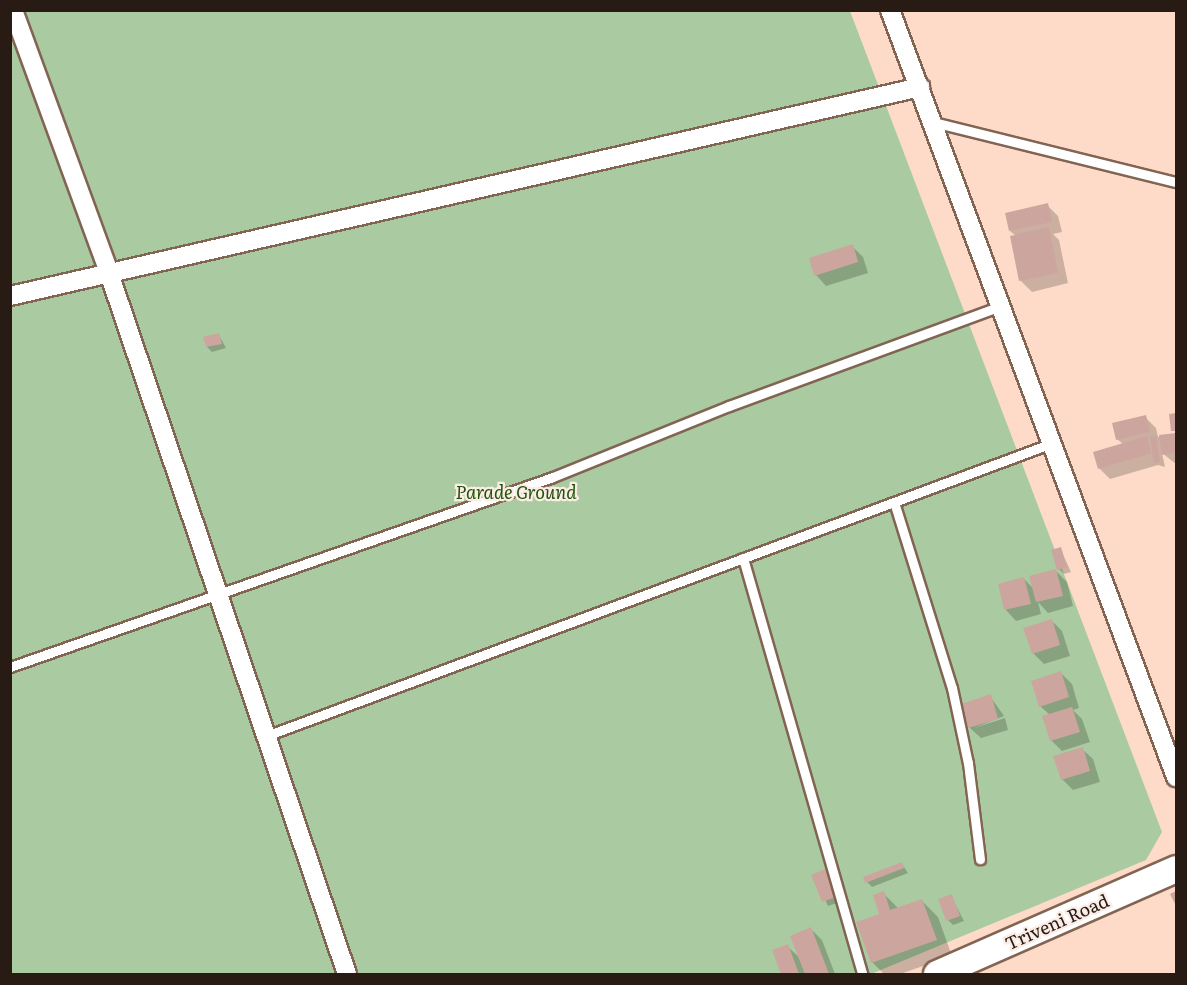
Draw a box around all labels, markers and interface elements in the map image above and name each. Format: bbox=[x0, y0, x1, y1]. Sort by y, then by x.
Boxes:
park label: Parade Ground bbox=[456, 481, 576, 503]
street label: Triveni Road bbox=[1002, 889, 1112, 955]

